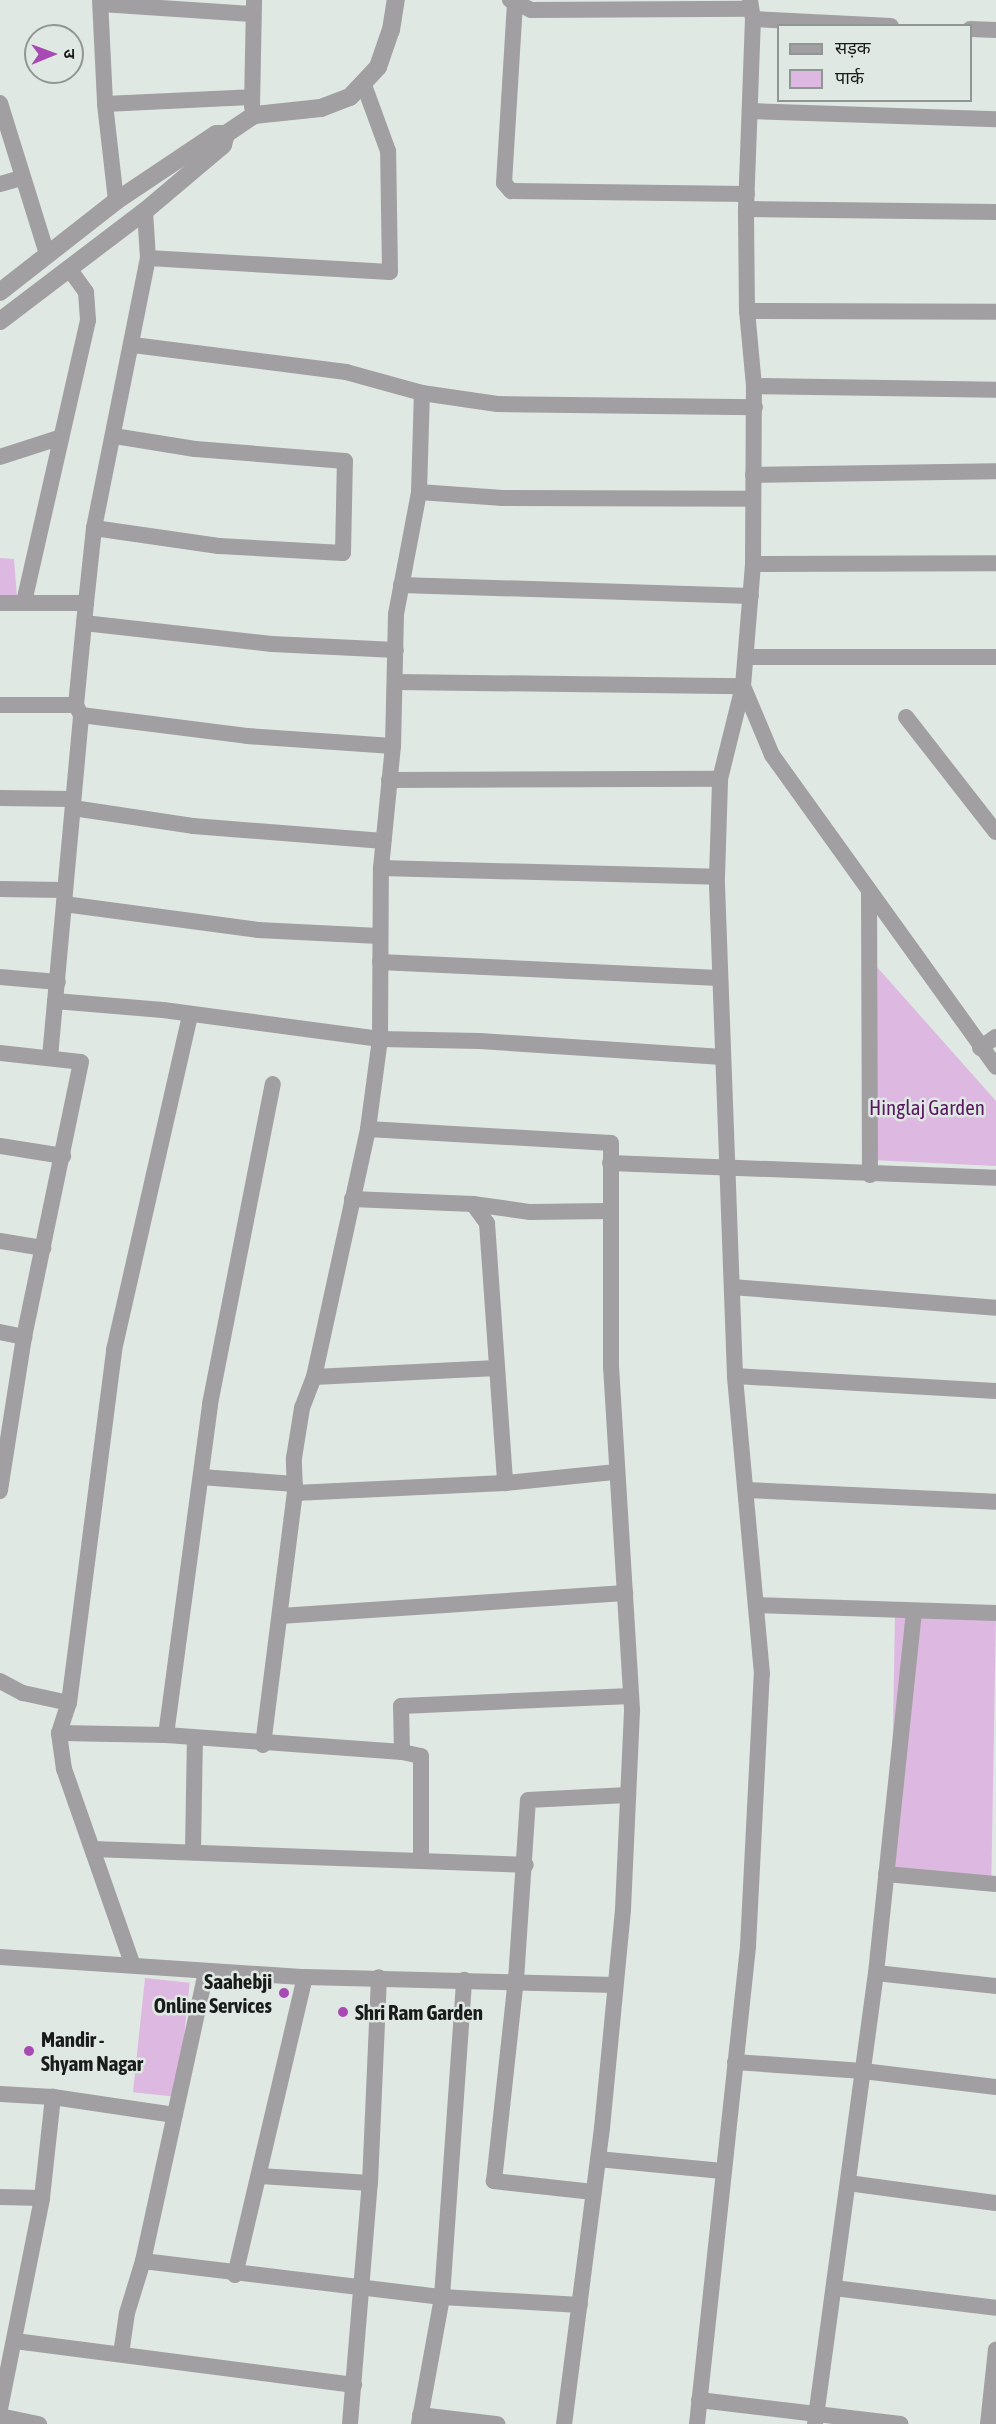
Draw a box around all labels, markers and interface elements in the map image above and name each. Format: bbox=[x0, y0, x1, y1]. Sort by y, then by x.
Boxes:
north arrow bbox=[24, 24, 84, 84]
legend bbox=[777, 24, 972, 102]
text: सड़क bbox=[835, 37, 871, 58]
text: उ bbox=[61, 49, 79, 59]
text: पार्क bbox=[835, 67, 864, 88]
park label: Hinglaj Garden bbox=[869, 1094, 985, 1120]
place label: Saahebji Online Services bbox=[154, 1968, 272, 2018]
marker: Saahebji Online Services bbox=[277, 1986, 291, 2000]
place label: Shri Ram Garden bbox=[355, 1999, 483, 2025]
marker: Shri Ram Garden bbox=[336, 2005, 350, 2019]
place label: Mandir - Shyam Nagar bbox=[41, 2026, 143, 2076]
marker: Mandir - Shyam Nagar bbox=[22, 2044, 36, 2058]

